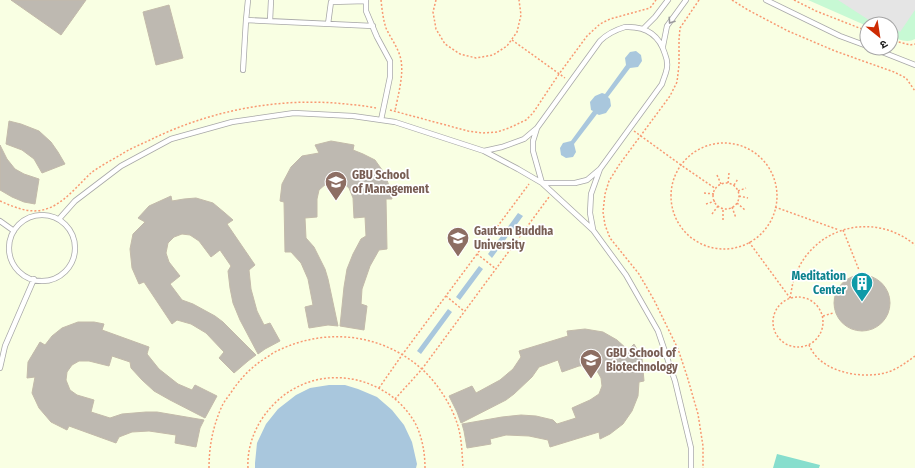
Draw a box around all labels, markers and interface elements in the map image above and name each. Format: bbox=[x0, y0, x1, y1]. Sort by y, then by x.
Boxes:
north arrow bbox=[859, 16, 899, 56]
one-way arrow bbox=[668, 17, 676, 24]
text: उ bbox=[877, 37, 890, 52]
place label: GBU School of Management bbox=[352, 168, 430, 196]
school or university icon: GBU School of Management bbox=[323, 169, 349, 202]
place label: Gautam Buddha University bbox=[474, 224, 553, 252]
school or university icon: Gautam Buddha University bbox=[445, 225, 471, 258]
place label: Meditation Center bbox=[792, 269, 847, 297]
building icon: Meditation Center bbox=[849, 270, 875, 303]
place label: GBU School of Biotechnology bbox=[606, 346, 678, 374]
school or university icon: GBU School of Biotechnology bbox=[578, 347, 604, 380]

